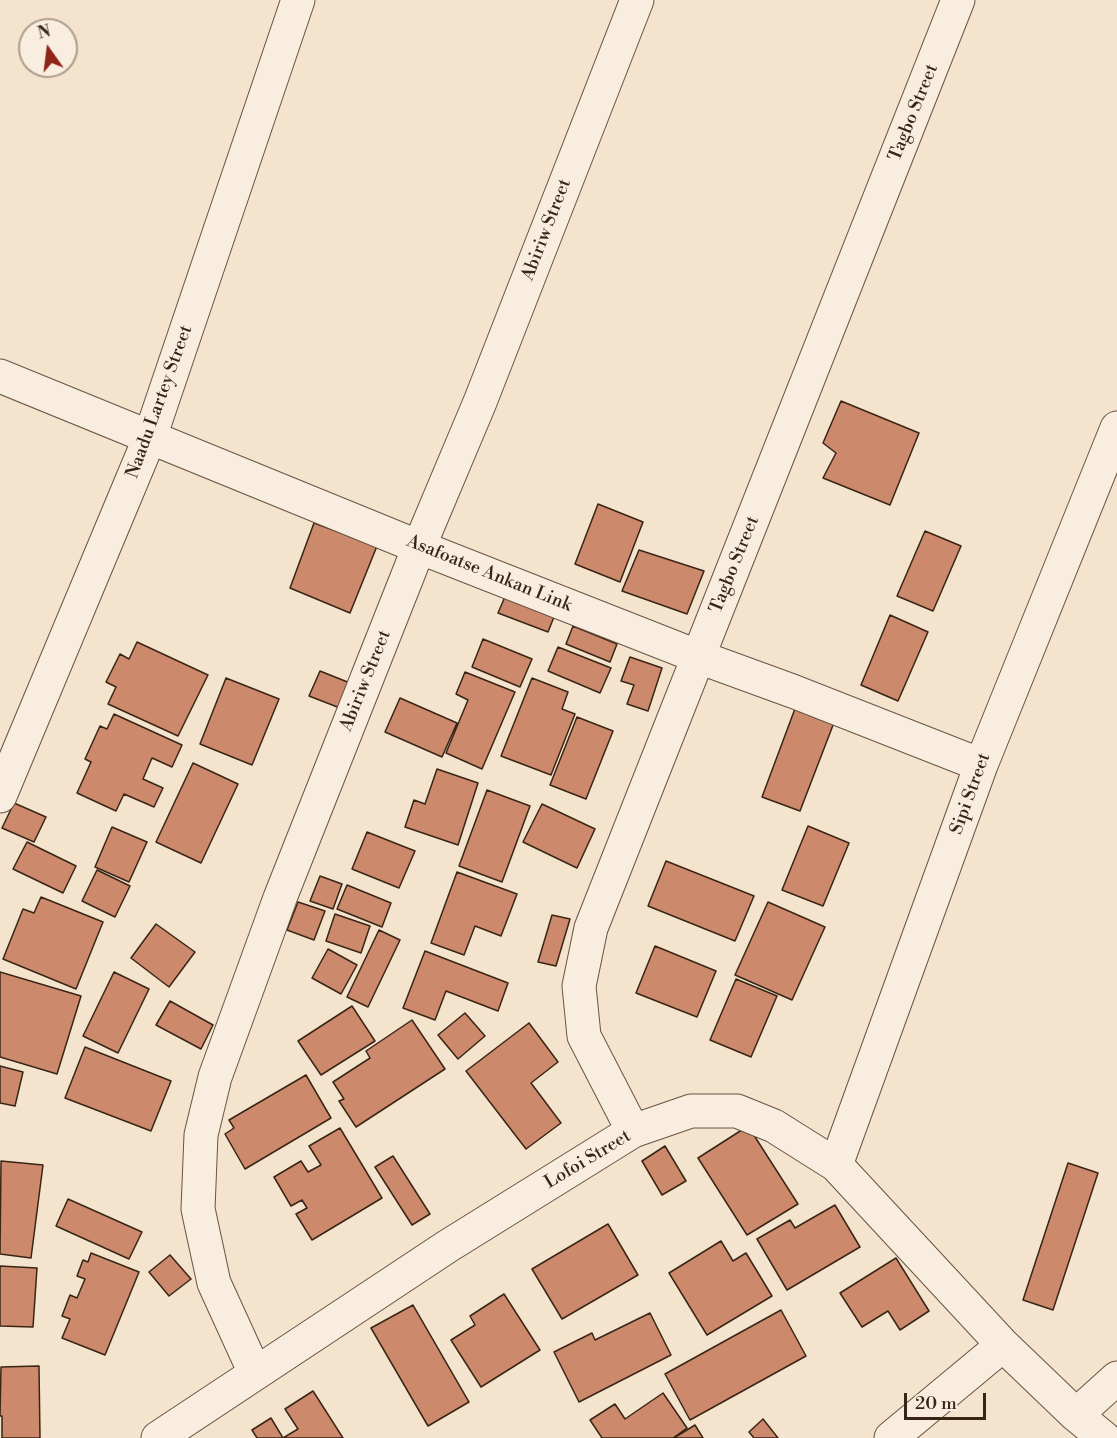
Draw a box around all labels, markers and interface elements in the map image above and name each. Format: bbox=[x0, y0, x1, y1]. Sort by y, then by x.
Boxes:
north arrow bbox=[18, 18, 78, 78]
text: N bbox=[36, 21, 53, 44]
street label: Tagbo Street bbox=[885, 61, 943, 165]
street label: Abiriw Street bbox=[518, 176, 576, 284]
street label: Naadu Lartey Street bbox=[122, 322, 198, 482]
street label: Tagbo Street bbox=[706, 513, 764, 617]
street label: Asafoatse Ankan Link bbox=[403, 531, 575, 617]
street label: Abiriw Street bbox=[336, 627, 396, 735]
street label: Sipi Street bbox=[946, 750, 996, 838]
street label: Lofoi Street bbox=[541, 1126, 635, 1194]
scale bar bbox=[907, 1381, 990, 1419]
text: 20 m bbox=[915, 1392, 957, 1415]

